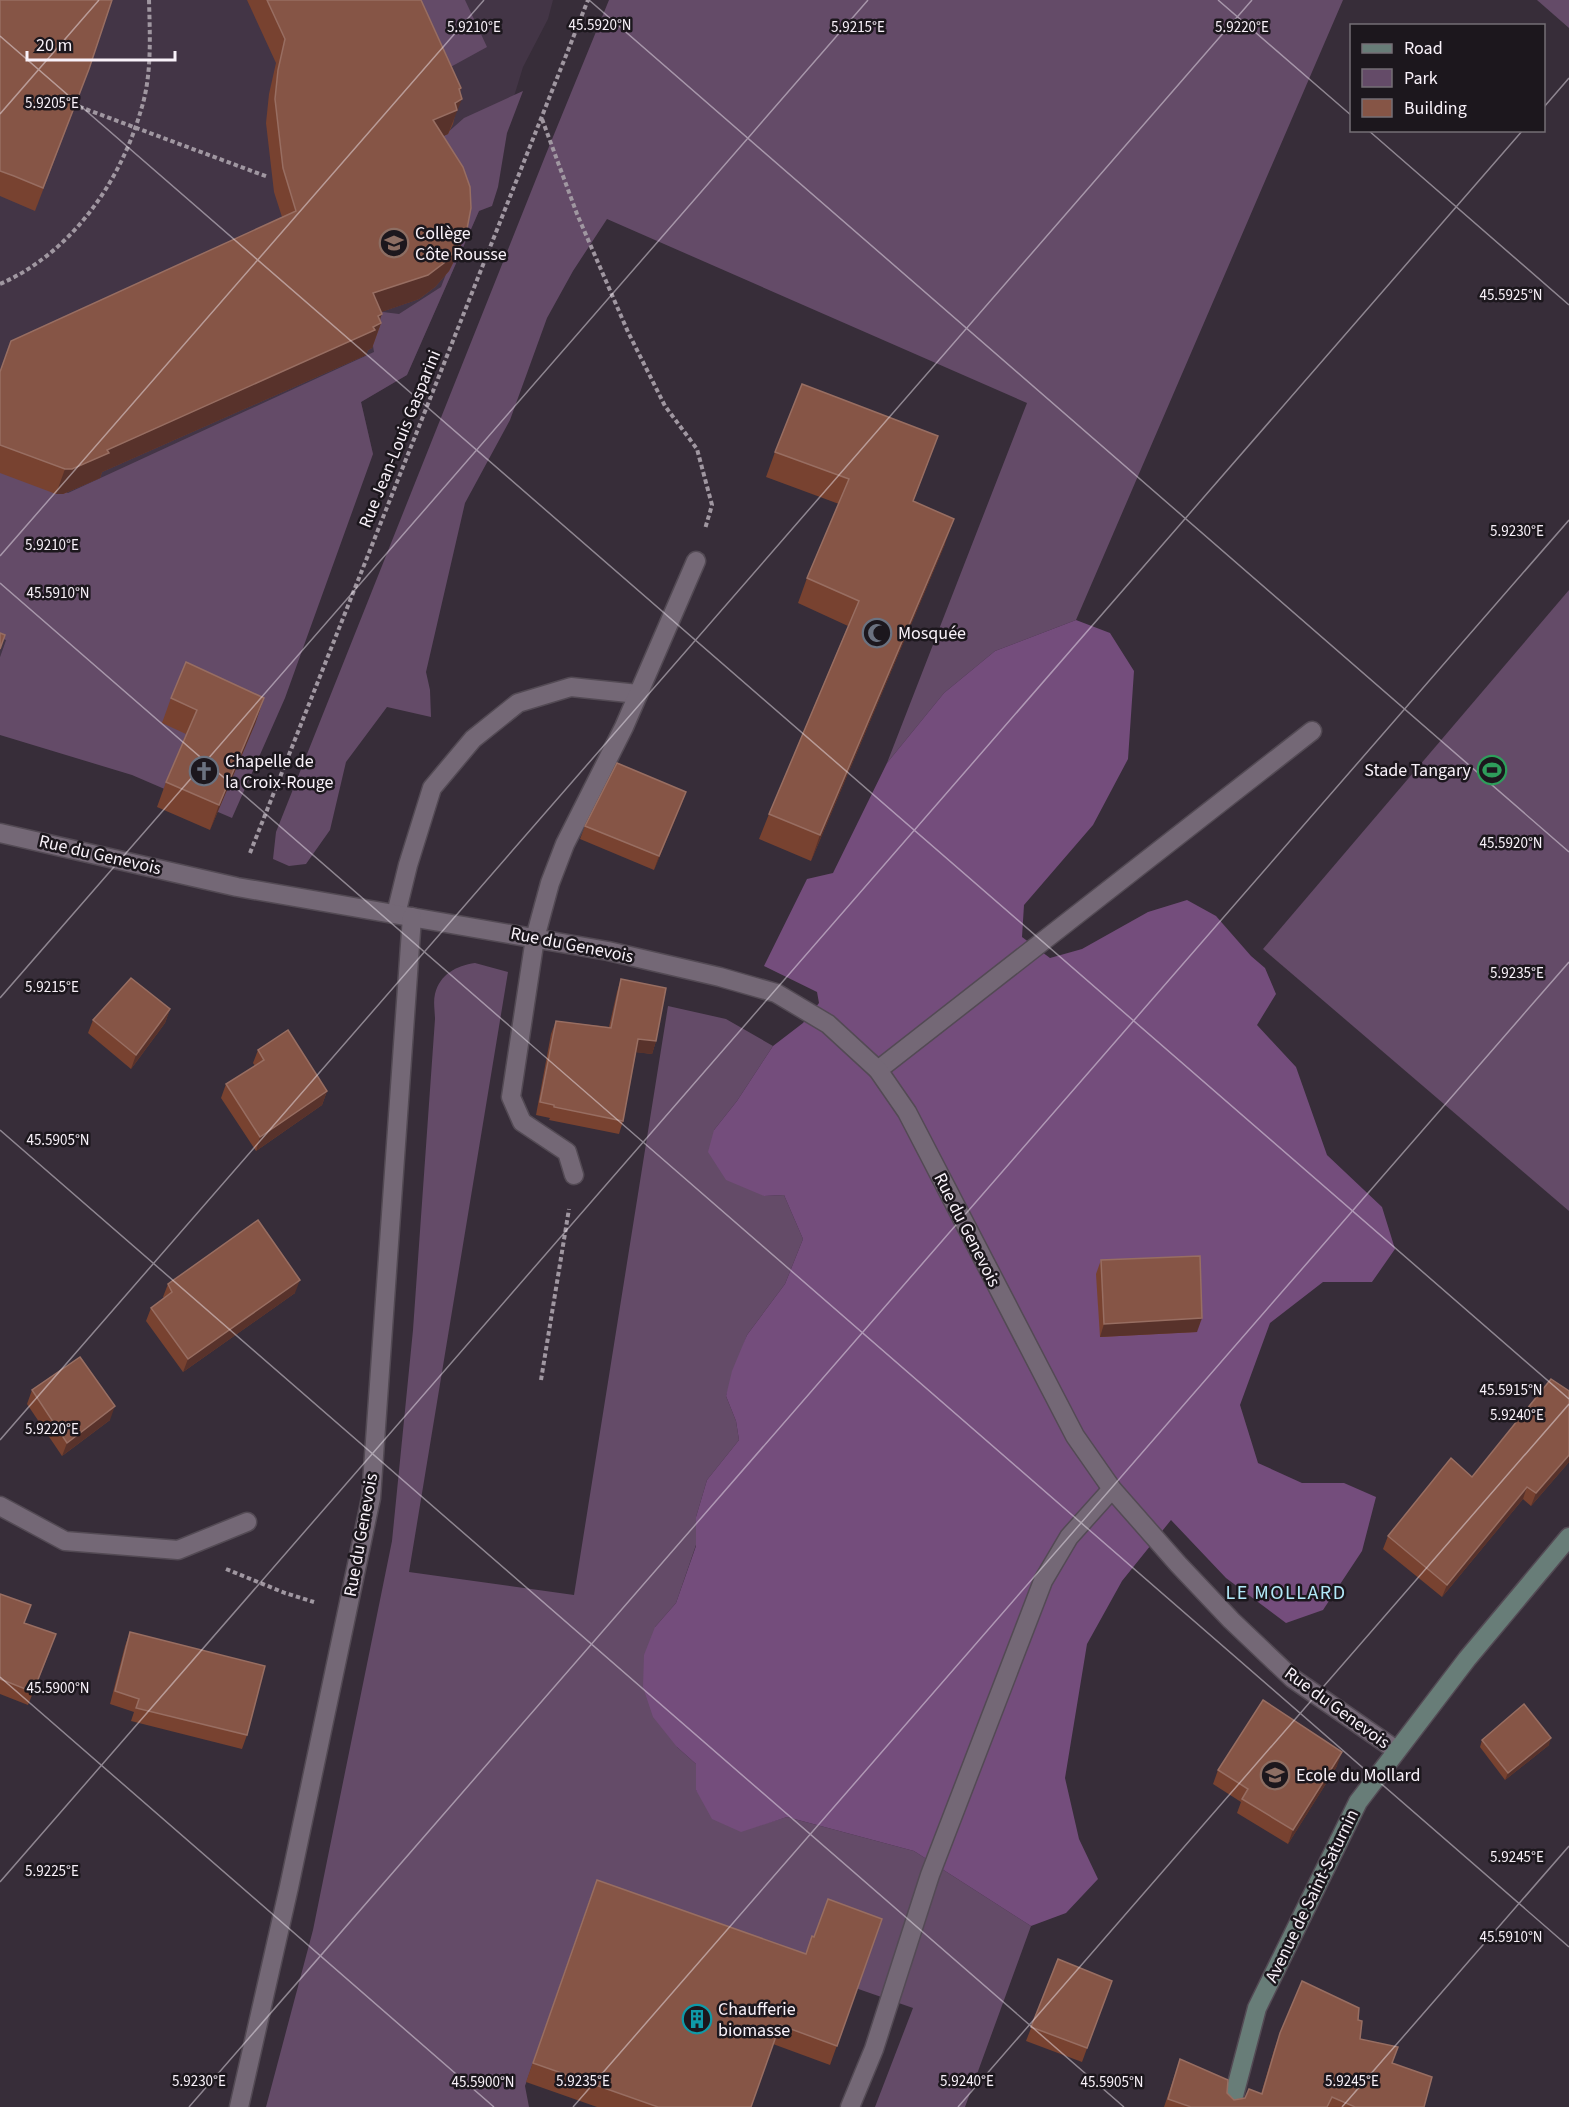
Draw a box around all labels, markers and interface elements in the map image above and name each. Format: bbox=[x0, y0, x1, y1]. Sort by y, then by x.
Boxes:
text: 45.5920°N bbox=[568, 15, 632, 36]
text: 5.9210°E bbox=[447, 17, 501, 38]
text: 5.9215°E bbox=[831, 17, 885, 38]
text: 5.9220°E bbox=[1215, 17, 1269, 38]
scale bar bbox=[27, 24, 176, 62]
legend bbox=[1350, 24, 1545, 132]
text: 20 m bbox=[36, 33, 72, 58]
text: Road bbox=[1404, 36, 1443, 61]
text: Park bbox=[1404, 66, 1438, 91]
text: 5.9205°E bbox=[25, 93, 79, 114]
text: Building bbox=[1404, 96, 1467, 121]
place label: Collège Côte Rousse bbox=[415, 221, 507, 267]
school or university icon: Collège Côte Rousse bbox=[378, 227, 410, 259]
text: 45.5925°N bbox=[1479, 285, 1543, 306]
street label: Rue Jean-Louis Gasparini bbox=[353, 346, 447, 532]
text: 5.9230°E bbox=[1490, 521, 1544, 542]
text: 5.9210°E bbox=[25, 535, 79, 556]
text: 45.5910°N bbox=[26, 583, 90, 604]
mosque icon: Mosquée bbox=[861, 617, 893, 649]
place label: Mosquée bbox=[898, 621, 966, 646]
place label: Chapelle de la Croix-Rouge bbox=[225, 749, 334, 795]
sports icon: Stade Tangary bbox=[1476, 754, 1508, 786]
church icon: Chapelle de la Croix-Rouge bbox=[188, 755, 220, 787]
place label: Stade Tangary bbox=[1364, 758, 1472, 783]
street label: Rue du Genevois bbox=[36, 829, 164, 881]
text: 45.5920°N bbox=[1479, 833, 1543, 854]
street label: Rue du Genevois bbox=[508, 921, 636, 969]
text: 5.9235°E bbox=[1490, 963, 1544, 984]
text: 5.9215°E bbox=[25, 977, 79, 998]
text: 45.5905°N bbox=[26, 1130, 90, 1151]
street label: Rue du Genevois bbox=[928, 1169, 1006, 1291]
text: 45.5915°N bbox=[1479, 1380, 1543, 1401]
text: 5.9240°E bbox=[1490, 1405, 1544, 1426]
text: 5.9220°E bbox=[25, 1419, 79, 1440]
street label: Rue du Genevois bbox=[338, 1471, 384, 1599]
district label: LE MOLLARD bbox=[1225, 1579, 1347, 1607]
street label: Rue du Genevois bbox=[1279, 1661, 1395, 1755]
text: 45.5900°N bbox=[26, 1678, 90, 1699]
school or university icon: Ecole du Mollard bbox=[1259, 1759, 1291, 1791]
place label: Ecole du Mollard bbox=[1296, 1763, 1421, 1788]
street label: Avenue de Saint-Saturnin bbox=[1259, 1805, 1365, 1987]
text: 5.9245°E bbox=[1490, 1847, 1544, 1868]
text: 5.9225°E bbox=[25, 1861, 79, 1882]
text: 45.5910°N bbox=[1479, 1927, 1543, 1948]
place label: Chaufferie biomasse bbox=[718, 1997, 796, 2043]
building icon: Chaufferie biomasse bbox=[681, 2003, 713, 2035]
text: 5.9230°E bbox=[172, 2071, 226, 2092]
text: 5.9235°E bbox=[556, 2071, 610, 2092]
text: 5.9240°E bbox=[940, 2071, 994, 2092]
text: 5.9245°E bbox=[1325, 2071, 1379, 2092]
text: 45.5900°N bbox=[451, 2072, 515, 2093]
text: 45.5905°N bbox=[1080, 2072, 1144, 2093]

